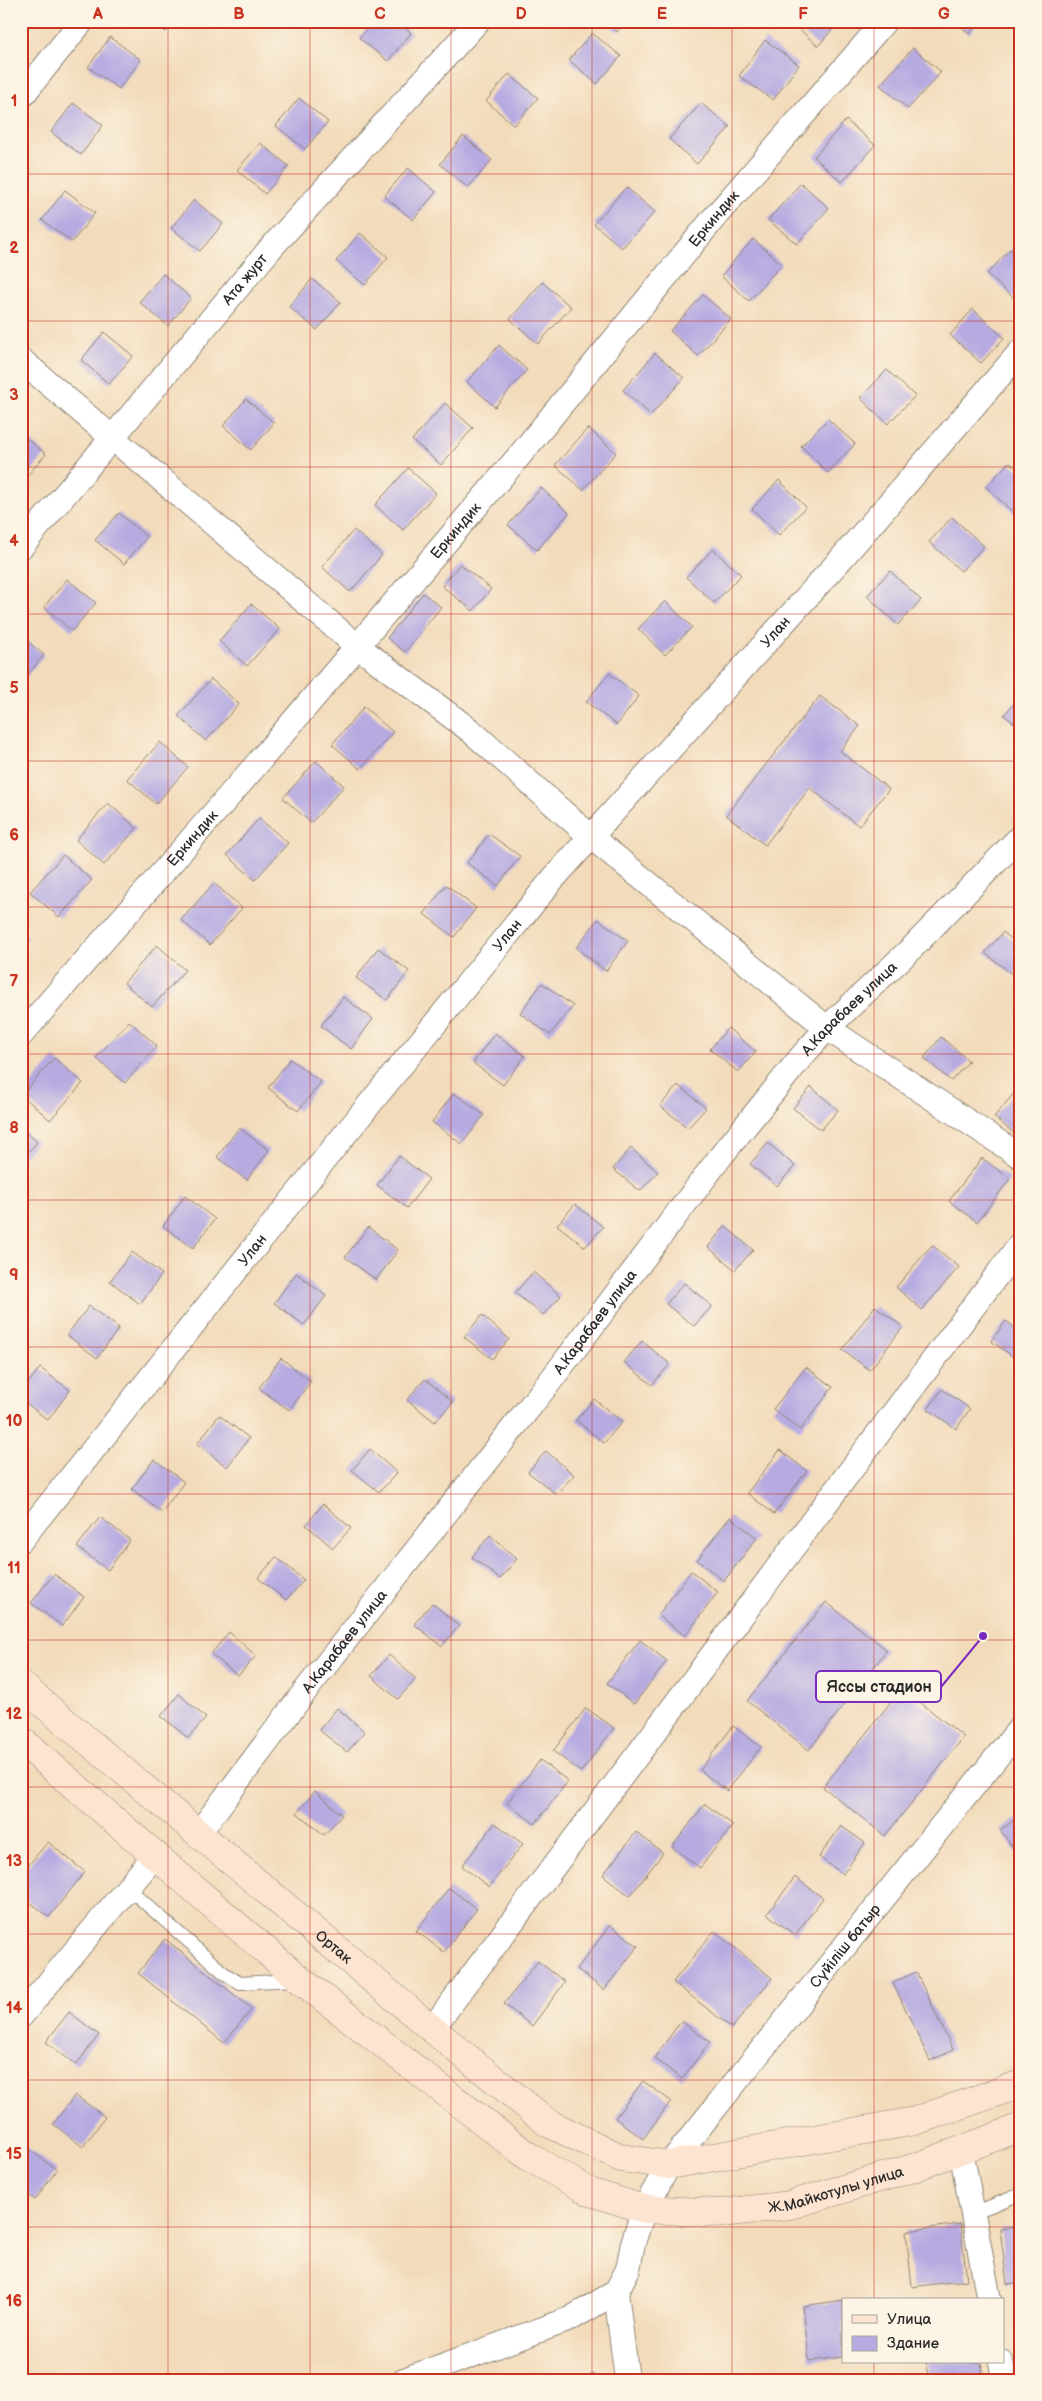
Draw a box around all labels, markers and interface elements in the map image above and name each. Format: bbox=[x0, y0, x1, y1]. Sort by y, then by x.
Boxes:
text: A bbox=[92, 5, 103, 24]
text: B bbox=[233, 5, 245, 24]
text: C bbox=[374, 5, 386, 24]
text: D bbox=[515, 5, 527, 24]
text: E bbox=[657, 5, 667, 24]
text: F bbox=[798, 5, 808, 24]
text: G bbox=[938, 5, 950, 24]
text: 1 bbox=[11, 92, 17, 111]
street label: Еркиндик bbox=[685, 186, 743, 251]
text: 2 bbox=[9, 239, 19, 258]
street label: Ата журт bbox=[217, 250, 272, 310]
text: 3 bbox=[9, 386, 19, 405]
street label: Еркиндик bbox=[426, 498, 485, 563]
text: 4 bbox=[9, 532, 19, 551]
street label: Улан bbox=[756, 612, 794, 651]
text: 5 bbox=[9, 679, 19, 698]
street label: Еркиндик bbox=[163, 806, 222, 870]
text: 6 bbox=[9, 826, 19, 845]
street label: Улан bbox=[488, 915, 526, 955]
street label: А.Карабаев улица bbox=[797, 957, 901, 1060]
text: 7 bbox=[10, 972, 19, 991]
text: 8 bbox=[9, 1119, 19, 1138]
street label: Улан bbox=[234, 1230, 271, 1270]
text: 9 bbox=[9, 1266, 19, 1285]
street label: А.Карабаев улица bbox=[549, 1266, 641, 1379]
text: 10 bbox=[6, 1412, 22, 1431]
text: 11 bbox=[7, 1559, 21, 1578]
street label: А.Карабаев улица bbox=[297, 1586, 391, 1698]
callout: Яссы стадион bbox=[816, 1671, 941, 1702]
text: Яссы стадион bbox=[826, 1678, 932, 1697]
text: 12 bbox=[6, 1705, 23, 1724]
text: 13 bbox=[6, 1852, 22, 1871]
street label: Сүйіліш батыр bbox=[806, 1900, 885, 1992]
street label: Ортак bbox=[311, 1926, 356, 1968]
text: 14 bbox=[6, 1999, 23, 2018]
text: 15 bbox=[6, 2145, 22, 2164]
street label: Ж.Майкотулы улица bbox=[767, 2162, 906, 2217]
text: 16 bbox=[6, 2292, 23, 2311]
legend bbox=[842, 2298, 1004, 2364]
text: Улица bbox=[887, 2310, 932, 2329]
text: Здание bbox=[887, 2334, 939, 2353]

